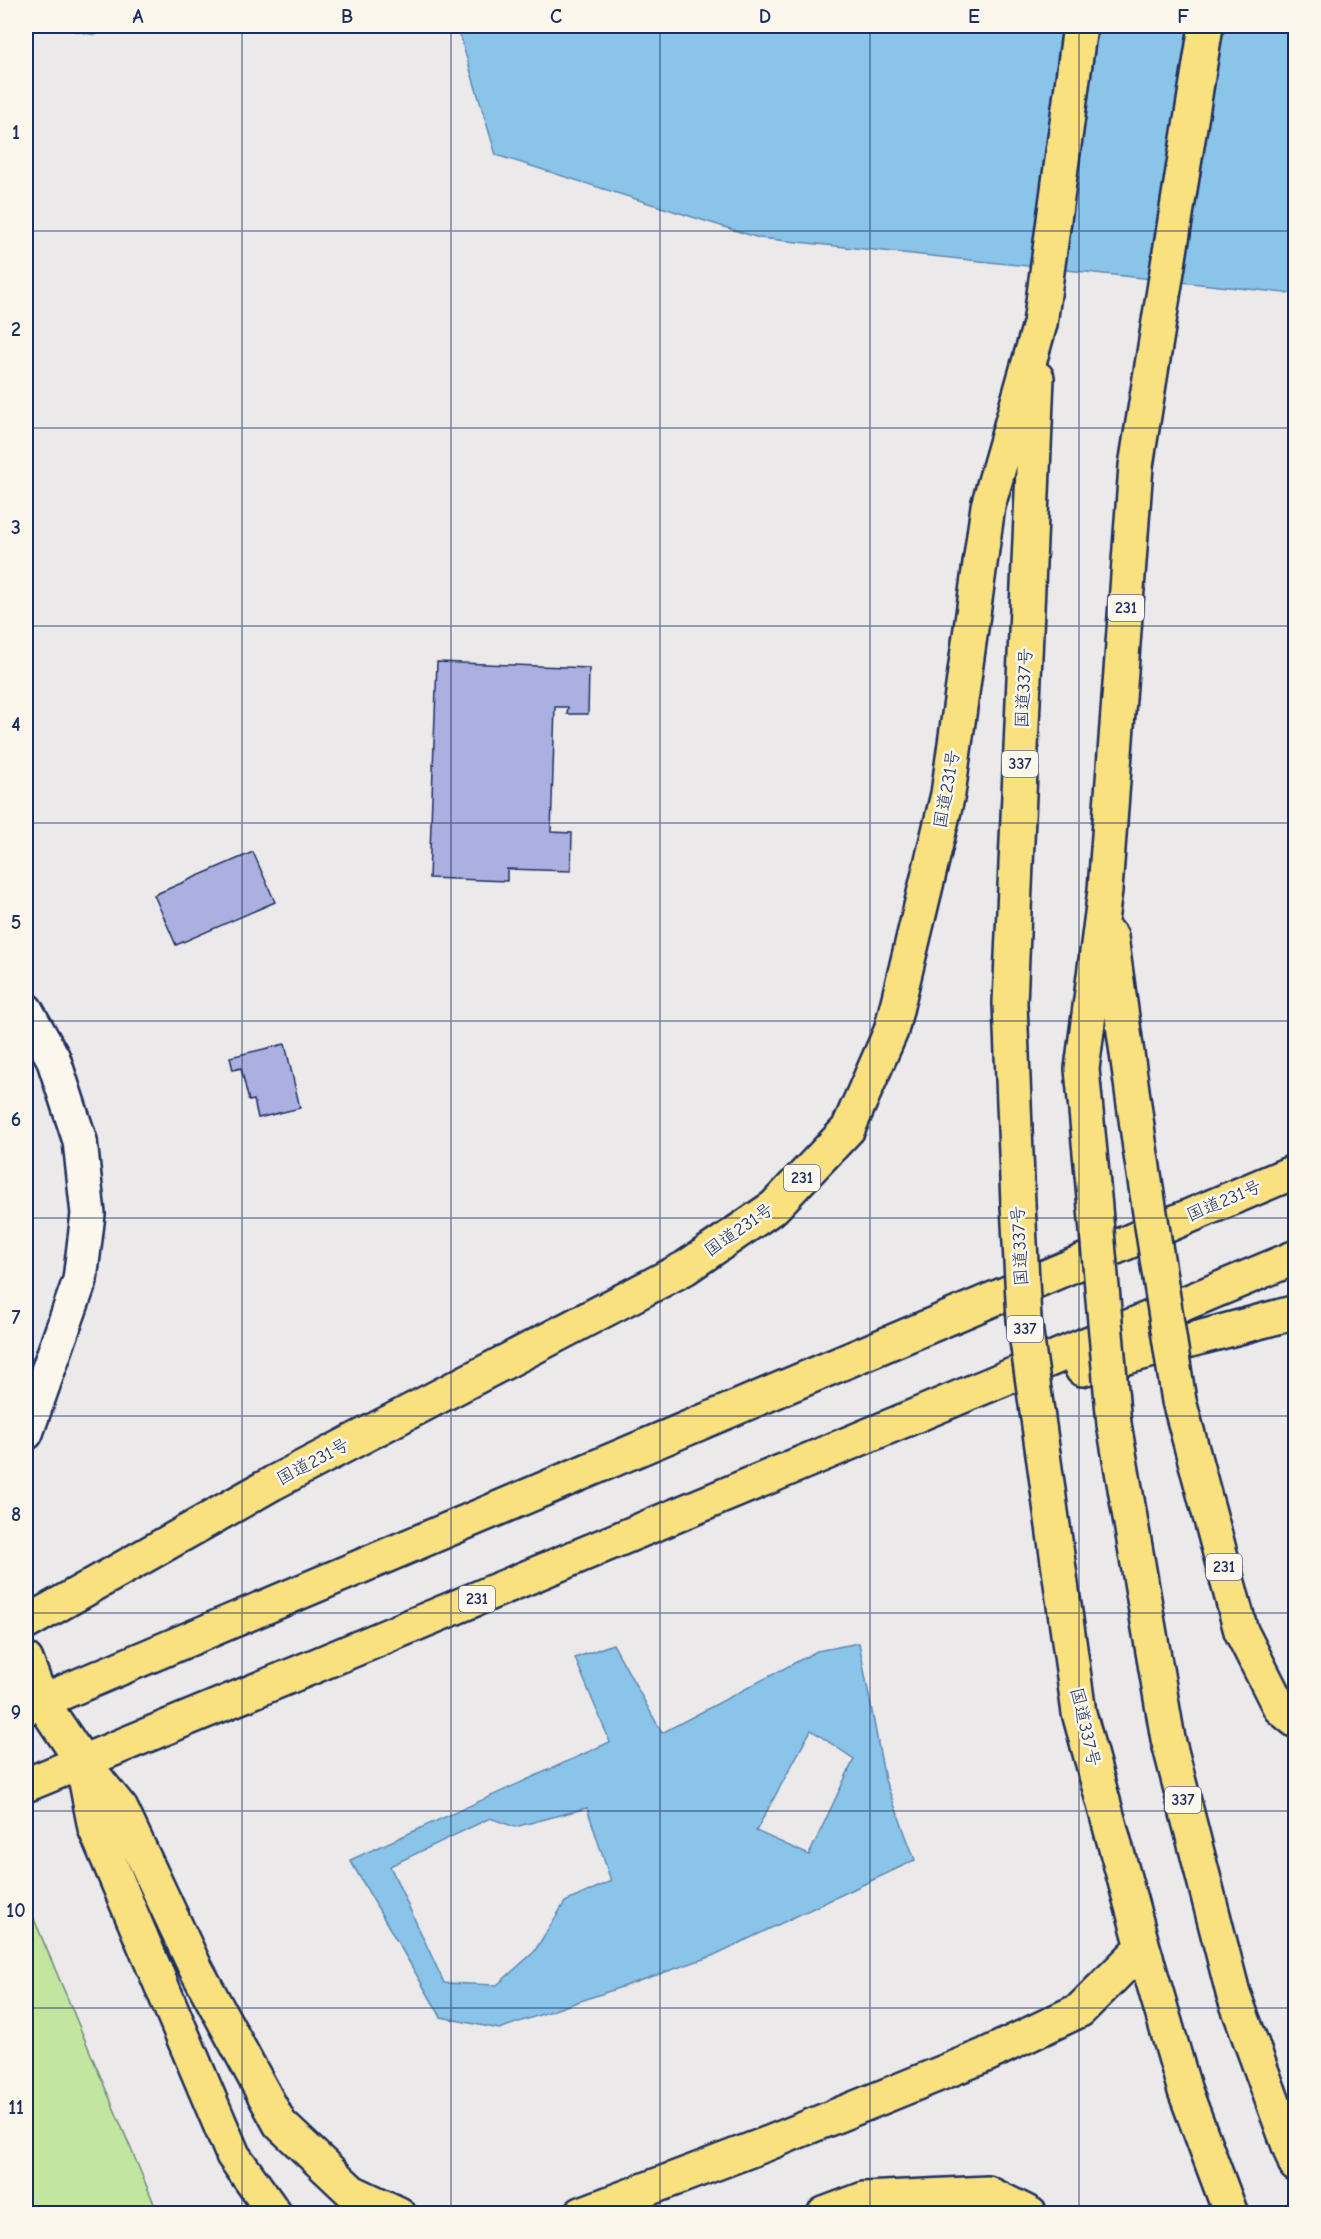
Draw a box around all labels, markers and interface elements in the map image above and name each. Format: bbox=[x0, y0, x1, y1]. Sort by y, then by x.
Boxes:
text: A bbox=[132, 5, 144, 28]
text: B bbox=[341, 5, 353, 28]
text: C bbox=[550, 5, 562, 28]
text: D bbox=[759, 5, 771, 28]
text: E bbox=[968, 5, 980, 28]
text: F bbox=[1177, 5, 1189, 28]
text: 1 bbox=[12, 121, 20, 144]
text: 2 bbox=[11, 318, 21, 341]
text: 3 bbox=[11, 516, 21, 539]
road number: 231 bbox=[1108, 595, 1144, 621]
street label: 国道337号 bbox=[1011, 647, 1037, 729]
text: 4 bbox=[11, 713, 21, 736]
street label: 国道231号 bbox=[930, 748, 964, 830]
road number: 337 bbox=[1002, 751, 1038, 777]
text: 5 bbox=[11, 911, 21, 934]
text: 6 bbox=[11, 1108, 21, 1131]
road number: 231 bbox=[784, 1165, 820, 1191]
street label: 国道231号 bbox=[1183, 1176, 1265, 1226]
street label: 国道231号 bbox=[700, 1199, 778, 1261]
street label: 国道337号 bbox=[1007, 1205, 1033, 1287]
text: 7 bbox=[12, 1306, 21, 1329]
road number: 337 bbox=[1007, 1316, 1043, 1342]
street label: 国道231号 bbox=[273, 1434, 353, 1490]
text: 8 bbox=[11, 1503, 21, 1526]
road number: 231 bbox=[1206, 1554, 1242, 1580]
road number: 231 bbox=[459, 1586, 495, 1612]
street label: 国道337号 bbox=[1066, 1685, 1104, 1769]
text: 9 bbox=[11, 1701, 21, 1724]
road number: 337 bbox=[1165, 1787, 1201, 1813]
text: 10 bbox=[6, 1899, 26, 1922]
text: 11 bbox=[8, 2096, 24, 2119]

